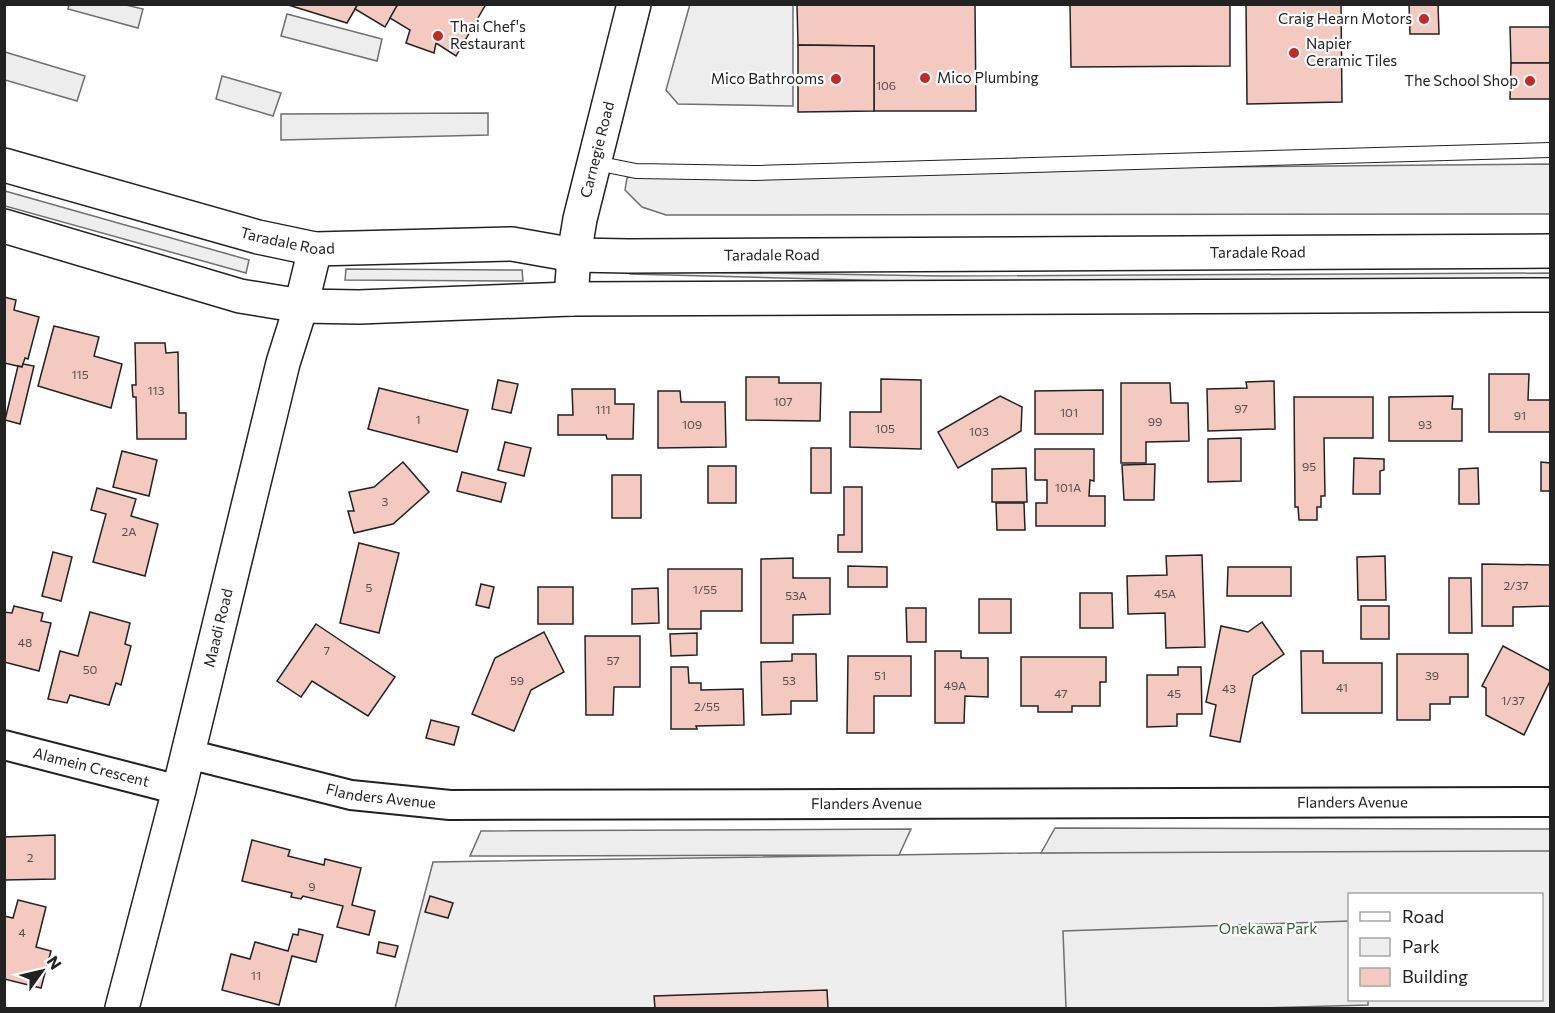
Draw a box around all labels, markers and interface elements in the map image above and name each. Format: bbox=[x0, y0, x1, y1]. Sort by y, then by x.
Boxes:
place label: Craig Hearn Motors bbox=[1278, 9, 1412, 27]
marker: Craig Hearn Motors bbox=[1417, 12, 1431, 26]
place label: Thai Chef's Restaurant bbox=[450, 17, 526, 52]
marker: Thai Chef's Restaurant bbox=[431, 29, 445, 43]
place label: Napier Ceramic Tiles bbox=[1306, 34, 1397, 69]
marker: Napier Ceramic Tiles bbox=[1287, 46, 1301, 60]
place label: Mico Plumbing bbox=[937, 68, 1039, 86]
place label: Mico Bathrooms bbox=[711, 69, 824, 87]
marker: Mico Plumbing bbox=[918, 71, 932, 85]
place label: The School Shop bbox=[1404, 71, 1518, 89]
marker: Mico Bathrooms bbox=[829, 72, 843, 86]
marker: The School Shop bbox=[1523, 74, 1537, 88]
house number: 106 bbox=[876, 78, 896, 92]
street label: Carnegie Road bbox=[576, 100, 617, 199]
street label: Taradale Road bbox=[238, 222, 335, 258]
street label: Taradale Road bbox=[1210, 242, 1306, 261]
street label: Taradale Road bbox=[724, 245, 820, 263]
house number: 115 bbox=[71, 367, 89, 381]
house number: 113 bbox=[147, 383, 165, 397]
house number: 107 bbox=[773, 394, 793, 408]
house number: 97 bbox=[1234, 401, 1248, 415]
house number: 111 bbox=[595, 402, 611, 416]
house number: 101 bbox=[1060, 405, 1078, 419]
house number: 91 bbox=[1514, 408, 1526, 422]
house number: 1 bbox=[415, 412, 421, 426]
house number: 99 bbox=[1148, 414, 1162, 428]
house number: 109 bbox=[682, 417, 702, 431]
house number: 93 bbox=[1418, 417, 1432, 431]
house number: 105 bbox=[875, 421, 895, 435]
house number: 103 bbox=[969, 424, 989, 438]
house number: 95 bbox=[1302, 459, 1316, 473]
house number: 101A bbox=[1055, 480, 1081, 494]
house number: 3 bbox=[382, 494, 389, 508]
house number: 2A bbox=[122, 524, 136, 538]
house number: 2/37 bbox=[1503, 578, 1529, 592]
house number: 5 bbox=[366, 580, 373, 594]
house number: 1/55 bbox=[693, 582, 717, 596]
house number: 45A bbox=[1154, 586, 1176, 600]
street label: Maadi Road bbox=[199, 587, 236, 669]
house number: 53A bbox=[785, 588, 807, 602]
house number: 48 bbox=[18, 635, 32, 649]
house number: 7 bbox=[324, 643, 330, 657]
house number: 57 bbox=[606, 653, 620, 667]
house number: 50 bbox=[83, 662, 98, 676]
house number: 51 bbox=[874, 668, 886, 682]
house number: 39 bbox=[1425, 668, 1439, 682]
house number: 59 bbox=[510, 673, 524, 687]
house number: 53 bbox=[782, 673, 796, 687]
house number: 49A bbox=[944, 678, 966, 692]
house number: 41 bbox=[1336, 680, 1348, 694]
house number: 43 bbox=[1222, 681, 1236, 695]
house number: 47 bbox=[1054, 686, 1068, 700]
house number: 45 bbox=[1167, 686, 1181, 700]
house number: 1/37 bbox=[1501, 693, 1525, 707]
house number: 2/55 bbox=[694, 699, 720, 713]
street label: Alamein Crescent bbox=[31, 743, 151, 790]
street label: Flanders Avenue bbox=[324, 779, 437, 812]
street label: Flanders Avenue bbox=[1297, 792, 1408, 811]
street label: Flanders Avenue bbox=[811, 794, 922, 812]
house number: 2 bbox=[27, 850, 34, 864]
house number: 9 bbox=[308, 879, 316, 893]
legend bbox=[1348, 893, 1543, 1001]
text: Road bbox=[1402, 905, 1444, 927]
park label: Onekawa Park bbox=[1219, 919, 1317, 937]
house number: 4 bbox=[18, 925, 26, 939]
text: Park bbox=[1402, 935, 1440, 957]
north arrow bbox=[12, 941, 72, 1001]
text: N bbox=[44, 952, 66, 973]
text: Building bbox=[1402, 965, 1468, 987]
house number: 11 bbox=[251, 968, 261, 982]

